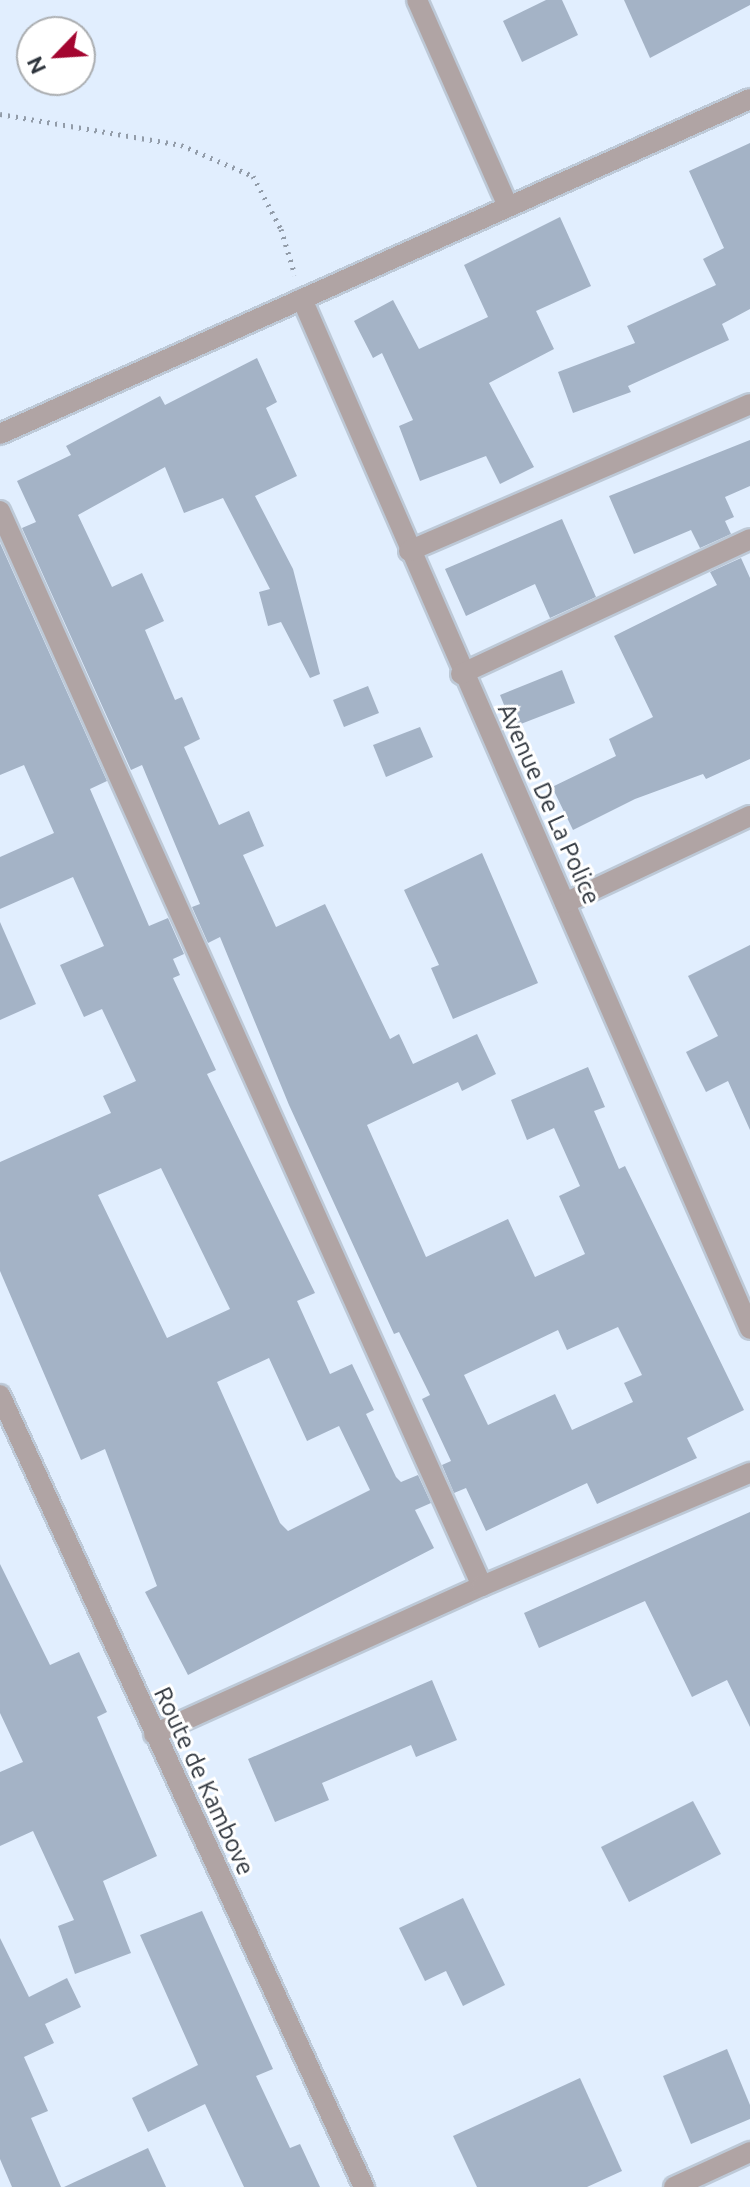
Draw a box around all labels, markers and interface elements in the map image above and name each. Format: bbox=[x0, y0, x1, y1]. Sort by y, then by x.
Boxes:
north arrow bbox=[16, 16, 96, 96]
text: N bbox=[21, 53, 50, 78]
street label: Avenue De La Police bbox=[492, 699, 606, 909]
street label: Route de Kambove bbox=[148, 1682, 260, 1880]

